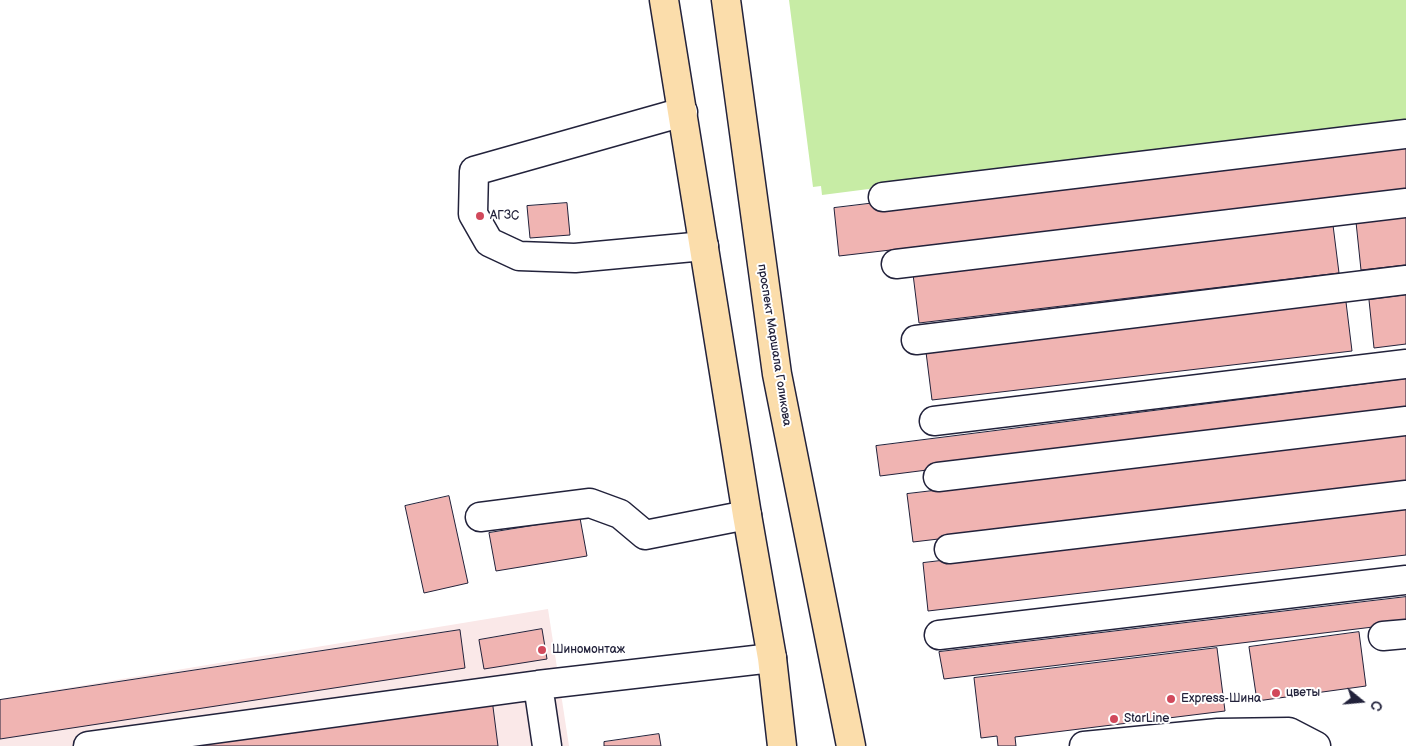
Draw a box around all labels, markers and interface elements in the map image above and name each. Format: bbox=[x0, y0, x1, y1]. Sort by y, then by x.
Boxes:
place label: АГЗС bbox=[490, 209, 519, 223]
marker: АГЗС bbox=[474, 210, 486, 222]
street label: проспект Маршала Голикова bbox=[754, 263, 794, 427]
place label: Шиномонтаж bbox=[552, 643, 625, 657]
marker: Шиномонтаж bbox=[536, 644, 548, 656]
north arrow bbox=[1336, 676, 1386, 726]
place label: цветы bbox=[1286, 686, 1320, 700]
marker: цветы bbox=[1270, 687, 1282, 699]
place label: Express-Шина bbox=[1181, 692, 1261, 706]
marker: Express-Шина bbox=[1165, 693, 1177, 705]
text: С bbox=[1366, 698, 1385, 713]
place label: StarLine bbox=[1124, 712, 1169, 726]
marker: StarLine bbox=[1108, 713, 1120, 725]

